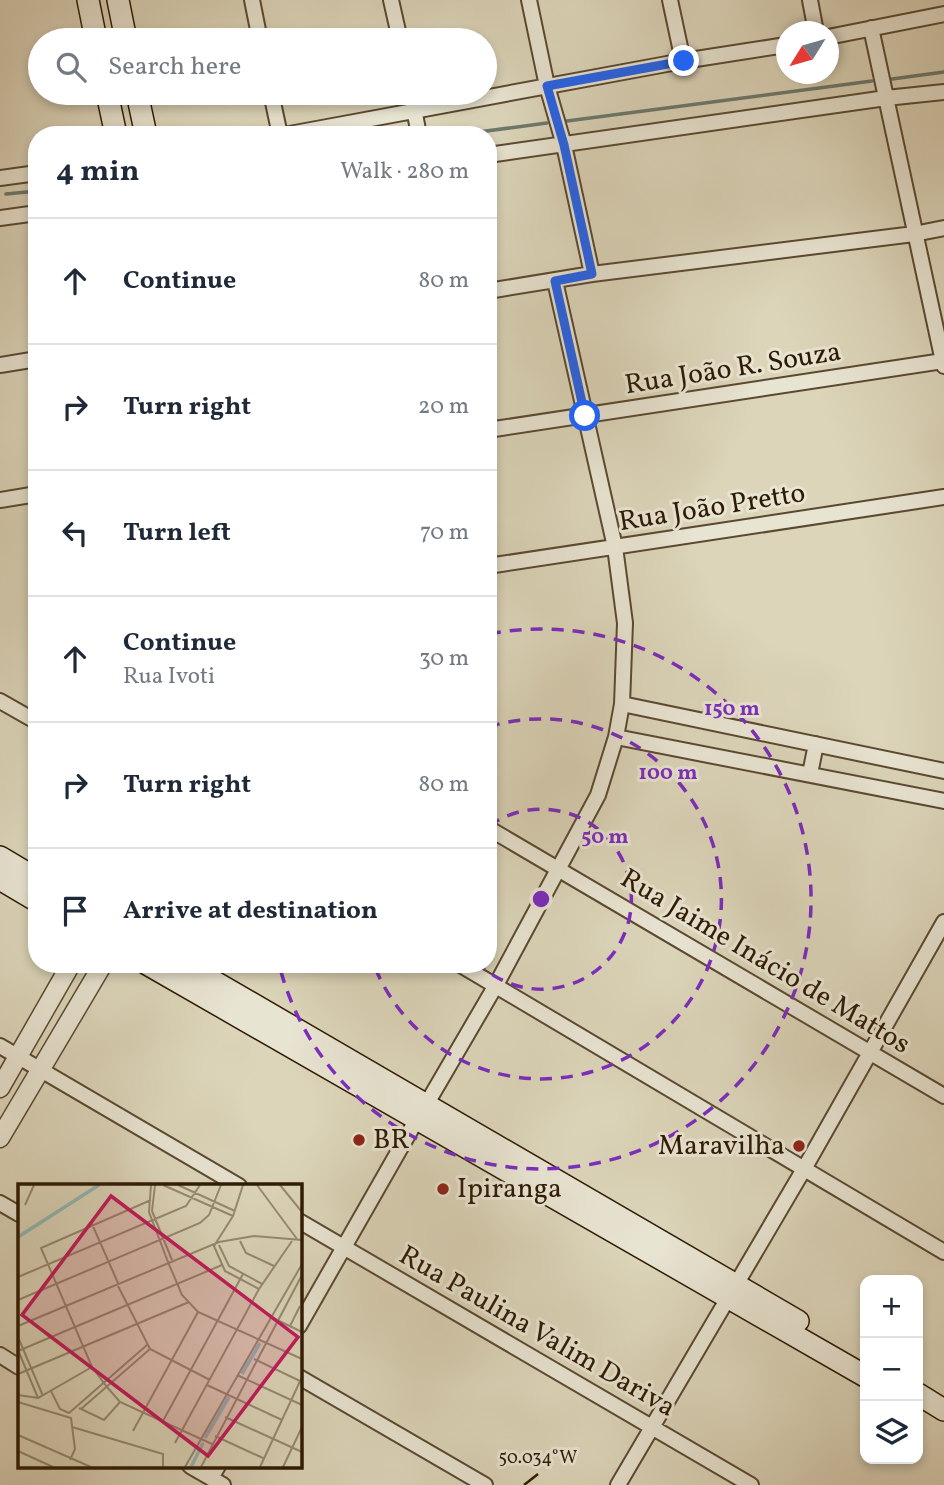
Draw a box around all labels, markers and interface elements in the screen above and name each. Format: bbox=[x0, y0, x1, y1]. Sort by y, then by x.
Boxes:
north arrow bbox=[776, 21, 839, 84]
search box bbox=[28, 28, 497, 105]
route end bbox=[668, 45, 699, 76]
icon: search bbox=[52, 48, 90, 86]
text: Search here bbox=[108, 49, 241, 85]
text: 4 min bbox=[56, 151, 140, 193]
text: Walk · 280 m bbox=[340, 156, 469, 188]
icon: ahead bbox=[56, 262, 94, 300]
text: Continue bbox=[123, 263, 236, 299]
text: 80 m bbox=[419, 265, 469, 297]
street label: Rua João R. Souza bbox=[622, 333, 844, 405]
icon: right bbox=[56, 388, 94, 426]
text: Turn right bbox=[123, 389, 251, 425]
text: 20 m bbox=[418, 391, 469, 423]
route start bbox=[569, 400, 600, 431]
street label: Rua João Pretto bbox=[616, 474, 808, 542]
icon: left bbox=[56, 514, 94, 552]
text: Turn left bbox=[123, 515, 231, 551]
text: 70 m bbox=[420, 517, 469, 549]
text: Continue bbox=[123, 625, 236, 661]
icon: ahead bbox=[56, 640, 94, 678]
text: 30 m bbox=[419, 643, 469, 675]
text: Rua Ivoti bbox=[123, 661, 215, 693]
text: 150 m bbox=[704, 695, 760, 724]
text: 100 m bbox=[638, 759, 698, 788]
icon: right bbox=[56, 766, 94, 804]
text: Turn right bbox=[123, 767, 251, 803]
text: 80 m bbox=[419, 769, 469, 801]
text: 50 m bbox=[581, 823, 629, 852]
street label: Rua Jaime Inácio de Mattos bbox=[613, 860, 917, 1064]
centre of rings bbox=[529, 887, 553, 911]
icon: arrive bbox=[56, 892, 94, 930]
text: Arrive at destination bbox=[123, 893, 378, 929]
place label: BR bbox=[373, 1121, 410, 1160]
place label: Maravilha bbox=[658, 1127, 785, 1166]
marker: BR bbox=[351, 1132, 367, 1148]
marker: Maravilha bbox=[791, 1138, 807, 1154]
place label: Ipiranga bbox=[457, 1170, 562, 1209]
marker: Ipiranga bbox=[435, 1181, 451, 1197]
inset map bbox=[18, 1184, 301, 1468]
street label: Rua Paulina Valim Dariva bbox=[391, 1237, 683, 1427]
map controls bbox=[860, 1275, 923, 1464]
button: + bbox=[860, 1275, 923, 1338]
button: − bbox=[860, 1338, 923, 1401]
button: layers bbox=[860, 1401, 923, 1464]
text: 50.034°W bbox=[499, 1446, 577, 1471]

